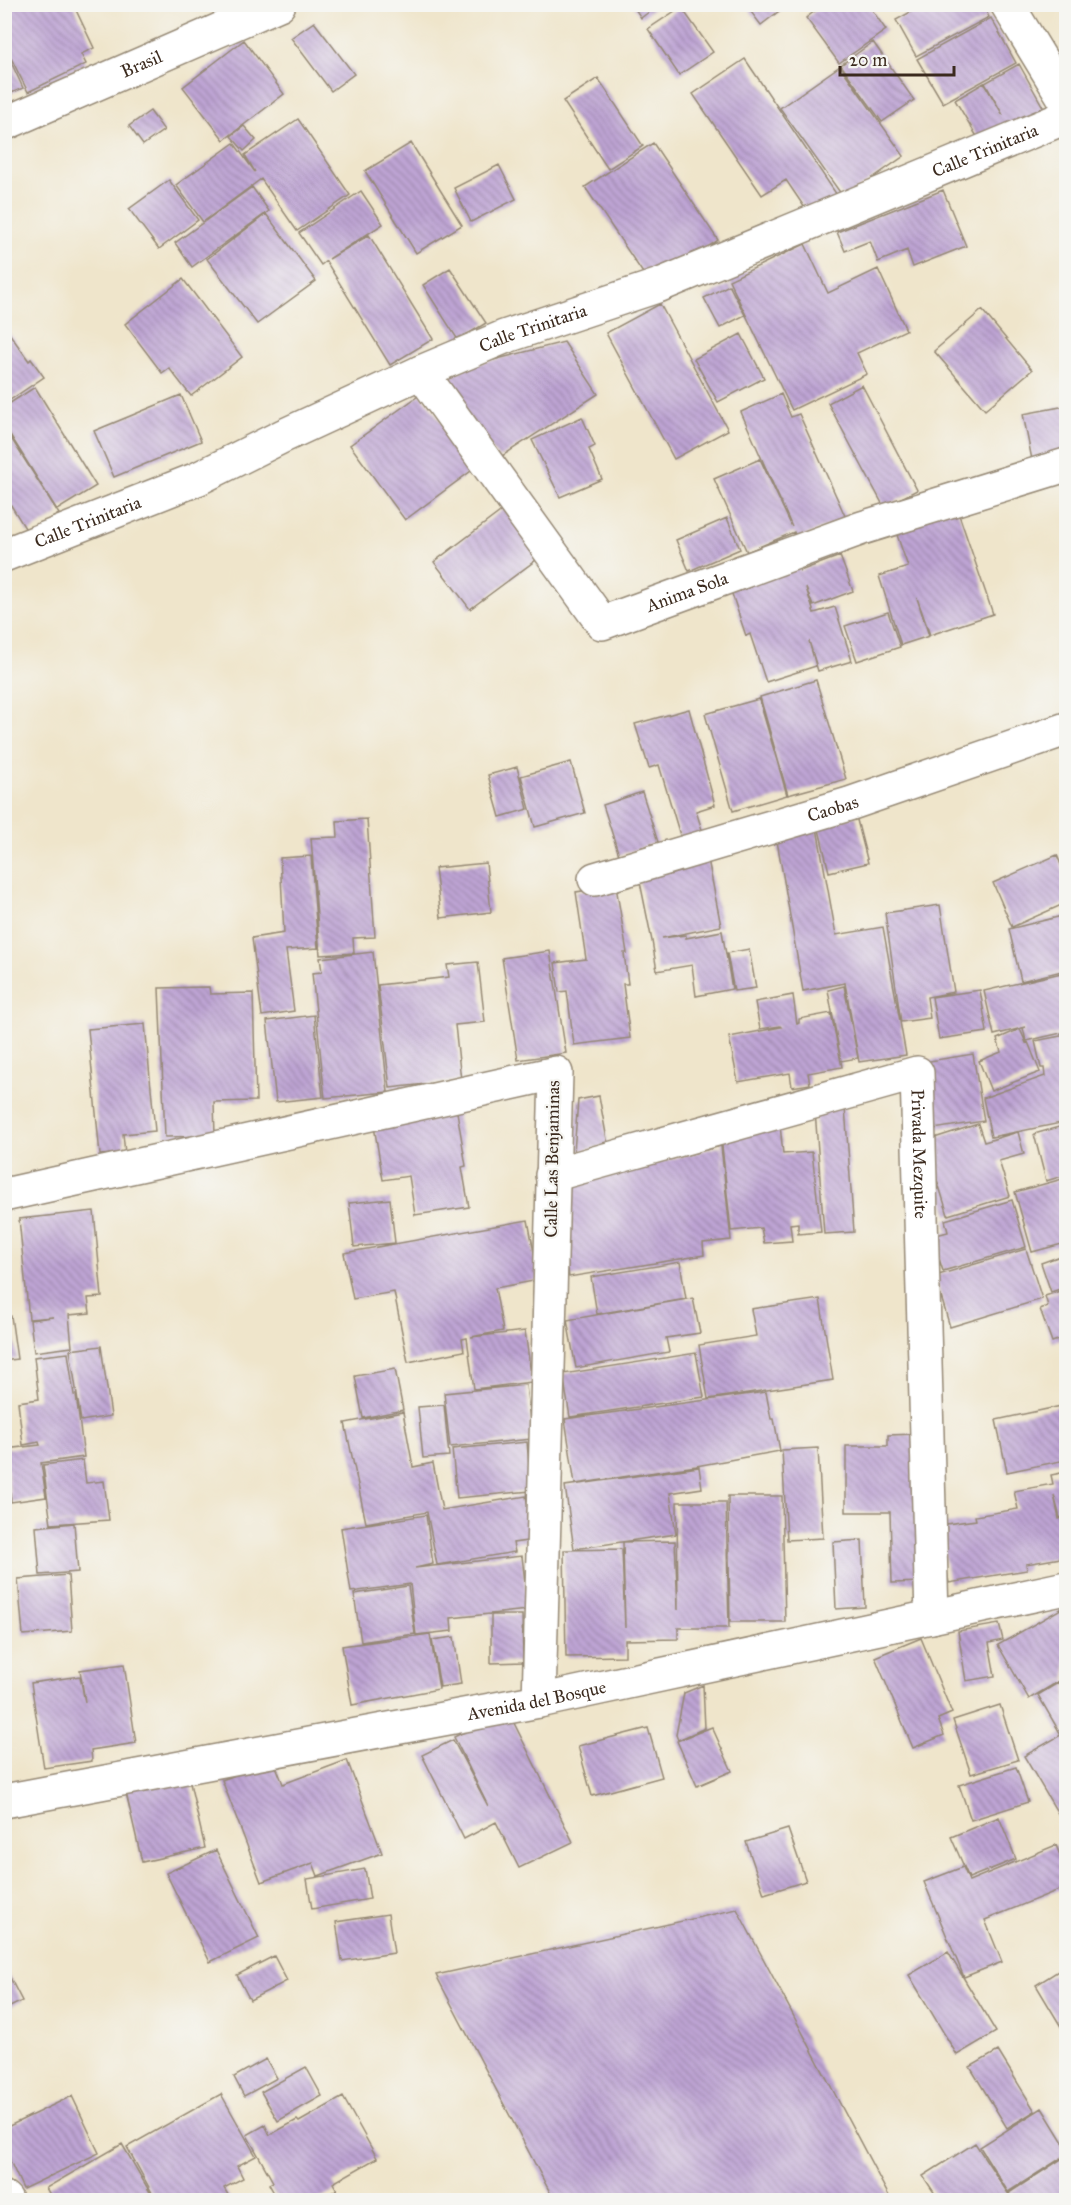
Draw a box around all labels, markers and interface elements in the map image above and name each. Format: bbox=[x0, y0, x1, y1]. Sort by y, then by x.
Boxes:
scale bar bbox=[840, 39, 954, 77]
street label: Brasil bbox=[118, 45, 166, 83]
text: 20 m bbox=[849, 49, 887, 71]
street label: Calle Trinitaria bbox=[929, 119, 1042, 182]
street label: Calle Trinitaria bbox=[476, 299, 590, 357]
street label: Calle Trinitaria bbox=[31, 491, 144, 553]
street label: Anima Sola bbox=[642, 567, 731, 617]
street label: Caobas bbox=[805, 791, 861, 827]
street label: Calle Las Benjaminas bbox=[540, 1080, 564, 1238]
street label: Privada Mezquite bbox=[906, 1089, 932, 1219]
street label: Avenida del Bosque bbox=[464, 1676, 608, 1725]

